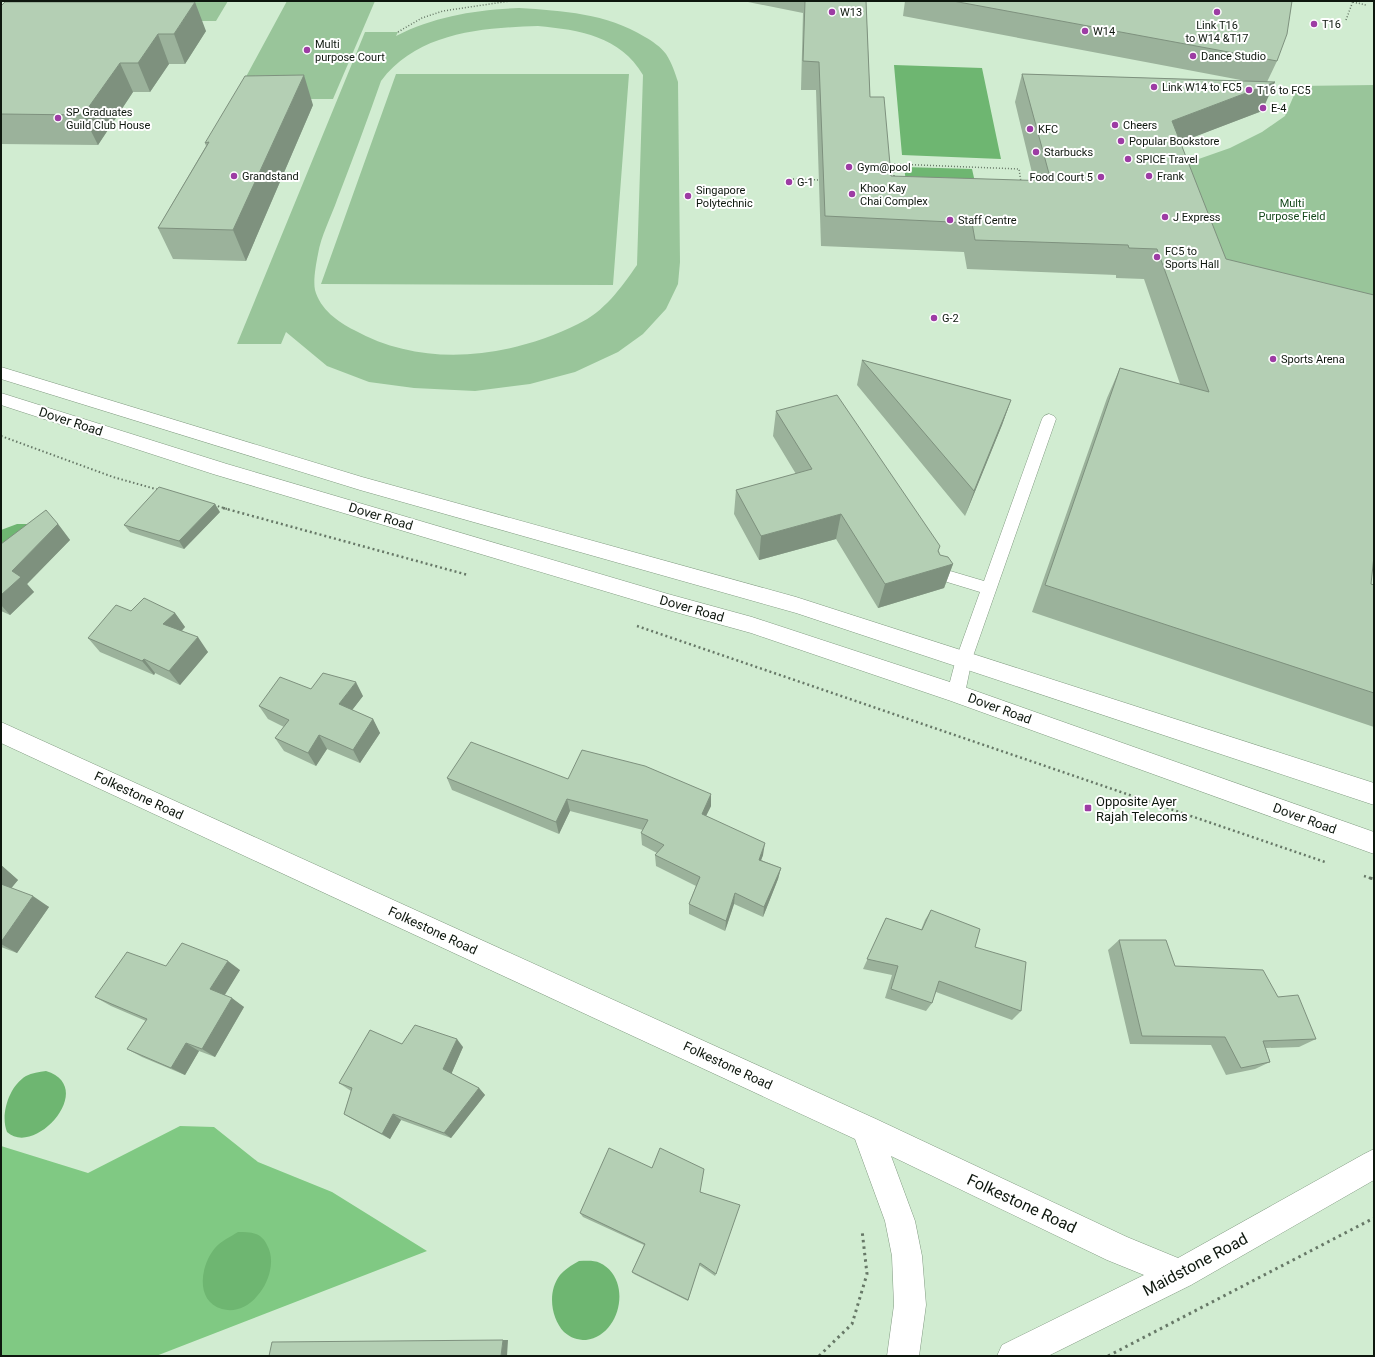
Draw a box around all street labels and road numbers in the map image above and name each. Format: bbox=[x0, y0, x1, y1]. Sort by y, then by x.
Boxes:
street label: Dover Road bbox=[37, 404, 105, 439]
street label: Dover Road bbox=[347, 500, 415, 533]
street label: Dover Road bbox=[658, 592, 726, 625]
street label: Dover Road bbox=[966, 690, 1034, 727]
street label: Folkestone Road bbox=[92, 768, 186, 823]
street label: Dover Road bbox=[1271, 800, 1339, 837]
street label: Folkestone Road bbox=[386, 903, 480, 958]
street label: Folkestone Road bbox=[681, 1038, 775, 1093]
street label: Folkestone Road bbox=[964, 1170, 1080, 1237]
street label: Maidstone Road bbox=[1140, 1229, 1251, 1300]

